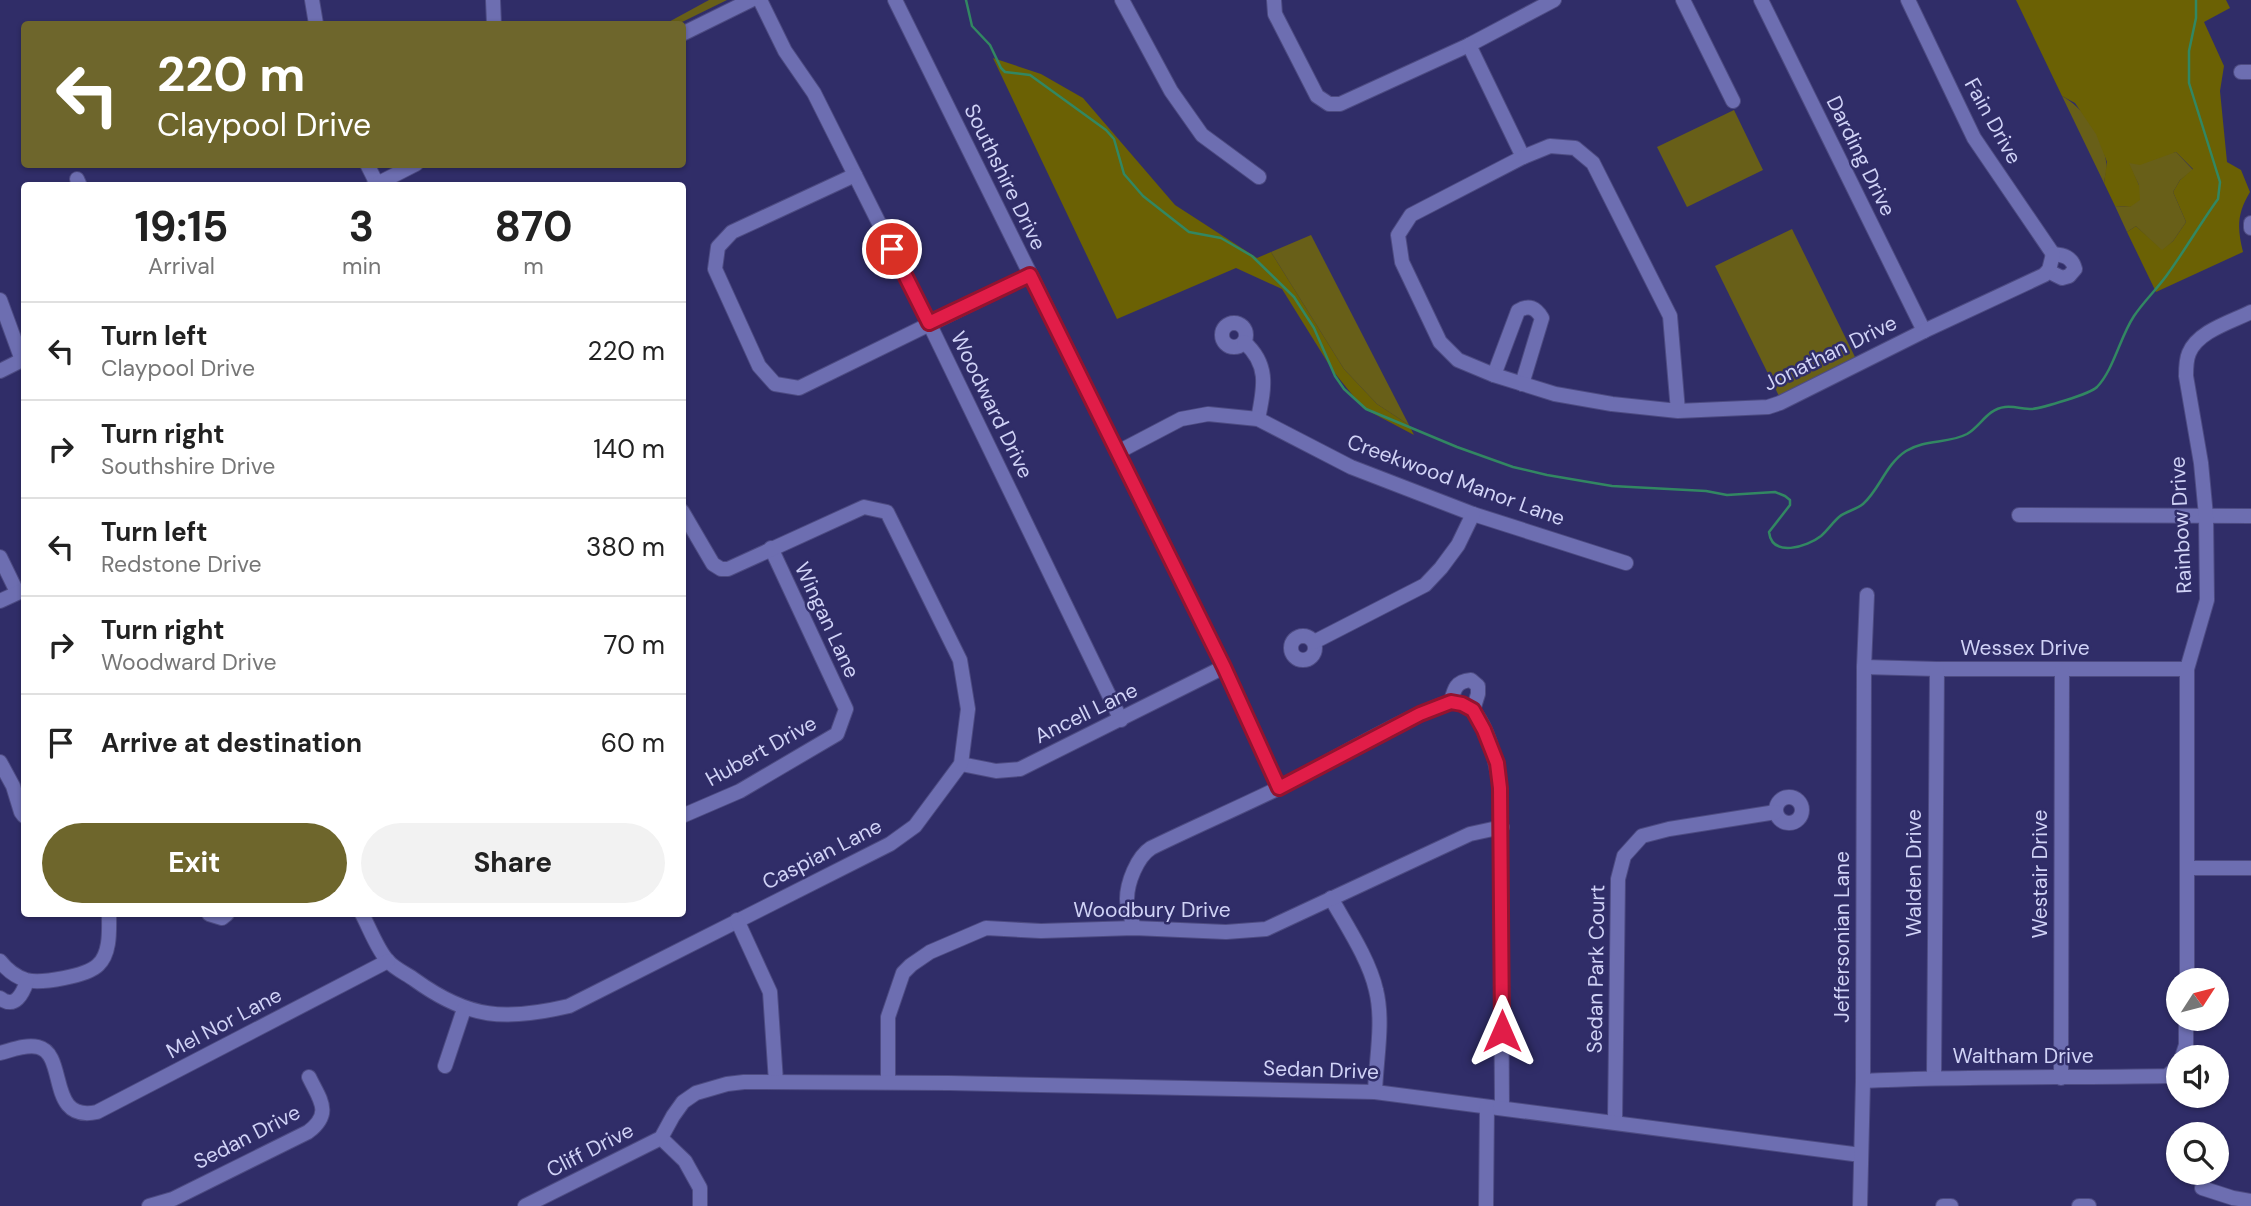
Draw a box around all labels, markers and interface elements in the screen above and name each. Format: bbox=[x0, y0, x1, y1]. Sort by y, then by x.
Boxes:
text: 220 m bbox=[157, 42, 305, 106]
icon: left bbox=[42, 49, 133, 140]
street label: Fain Drive bbox=[1958, 73, 2028, 169]
street label: Darding Drive bbox=[1820, 91, 1902, 221]
street label: Southshire Drive bbox=[958, 99, 1053, 255]
text: Claypool Drive bbox=[157, 104, 371, 146]
text: 19:15 bbox=[134, 199, 228, 254]
text: 3 bbox=[349, 199, 374, 254]
text: 870 bbox=[495, 199, 573, 254]
pin bbox=[862, 219, 922, 279]
icon: arrive bbox=[873, 230, 911, 268]
text: Arrival bbox=[148, 251, 215, 281]
text: min bbox=[342, 251, 381, 281]
text: m bbox=[523, 251, 544, 281]
street label: Jonathan Drive bbox=[1759, 309, 1901, 397]
text: Turn left bbox=[101, 319, 208, 353]
street label: Woodward Drive bbox=[944, 327, 1040, 483]
icon: left bbox=[42, 332, 80, 370]
text: 220 m bbox=[587, 334, 665, 368]
text: Claypool Drive bbox=[101, 353, 255, 383]
text: Turn right bbox=[101, 417, 225, 451]
street label: Creekwood Manor Lane bbox=[1343, 428, 1569, 532]
icon: right bbox=[42, 430, 80, 468]
text: 140 m bbox=[593, 432, 665, 466]
text: Southshire Drive bbox=[101, 451, 275, 481]
street label: Rainbow Drive bbox=[2163, 456, 2199, 594]
text: Turn left bbox=[101, 515, 208, 549]
icon: left bbox=[42, 528, 80, 566]
text: 380 m bbox=[586, 530, 665, 564]
text: Redstone Drive bbox=[101, 549, 262, 579]
street label: Wingan Lane bbox=[788, 558, 866, 682]
text: Turn right bbox=[101, 613, 225, 647]
icon: right bbox=[42, 626, 80, 664]
text: 70 m bbox=[604, 628, 665, 662]
street label: Wessex Drive bbox=[1960, 634, 2090, 662]
text: Woodward Drive bbox=[101, 647, 277, 677]
street label: Ancell Lane bbox=[1030, 676, 1142, 750]
street label: Hubert Drive bbox=[701, 709, 822, 793]
icon: arrive bbox=[42, 724, 80, 762]
text: Arrive at destination bbox=[101, 726, 362, 760]
text: 60 m bbox=[601, 726, 665, 760]
street label: Walden Drive bbox=[1900, 809, 1928, 937]
street label: Westair Drive bbox=[2026, 809, 2054, 939]
street label: Caspian Lane bbox=[757, 812, 887, 896]
button: Exit bbox=[42, 823, 347, 903]
button: Share bbox=[361, 823, 665, 903]
street label: Jeffersonian Lane bbox=[1828, 851, 1856, 1023]
street label: Sedan Park Court bbox=[1581, 884, 1611, 1054]
street label: Woodbury Drive bbox=[1073, 896, 1231, 924]
north arrow bbox=[2166, 968, 2230, 1031]
map controls bbox=[2166, 968, 2229, 1185]
street label: Mel Nor Lane bbox=[162, 981, 287, 1065]
position arrow bbox=[1465, 994, 1539, 1068]
street label: Waltham Drive bbox=[1952, 1042, 2094, 1070]
button: sound bbox=[2166, 1045, 2229, 1108]
street label: Sedan Drive bbox=[1263, 1054, 1380, 1086]
street label: Sedan Drive bbox=[189, 1098, 305, 1176]
street label: Cliff Drive bbox=[542, 1116, 638, 1184]
button: search bbox=[2166, 1122, 2229, 1185]

